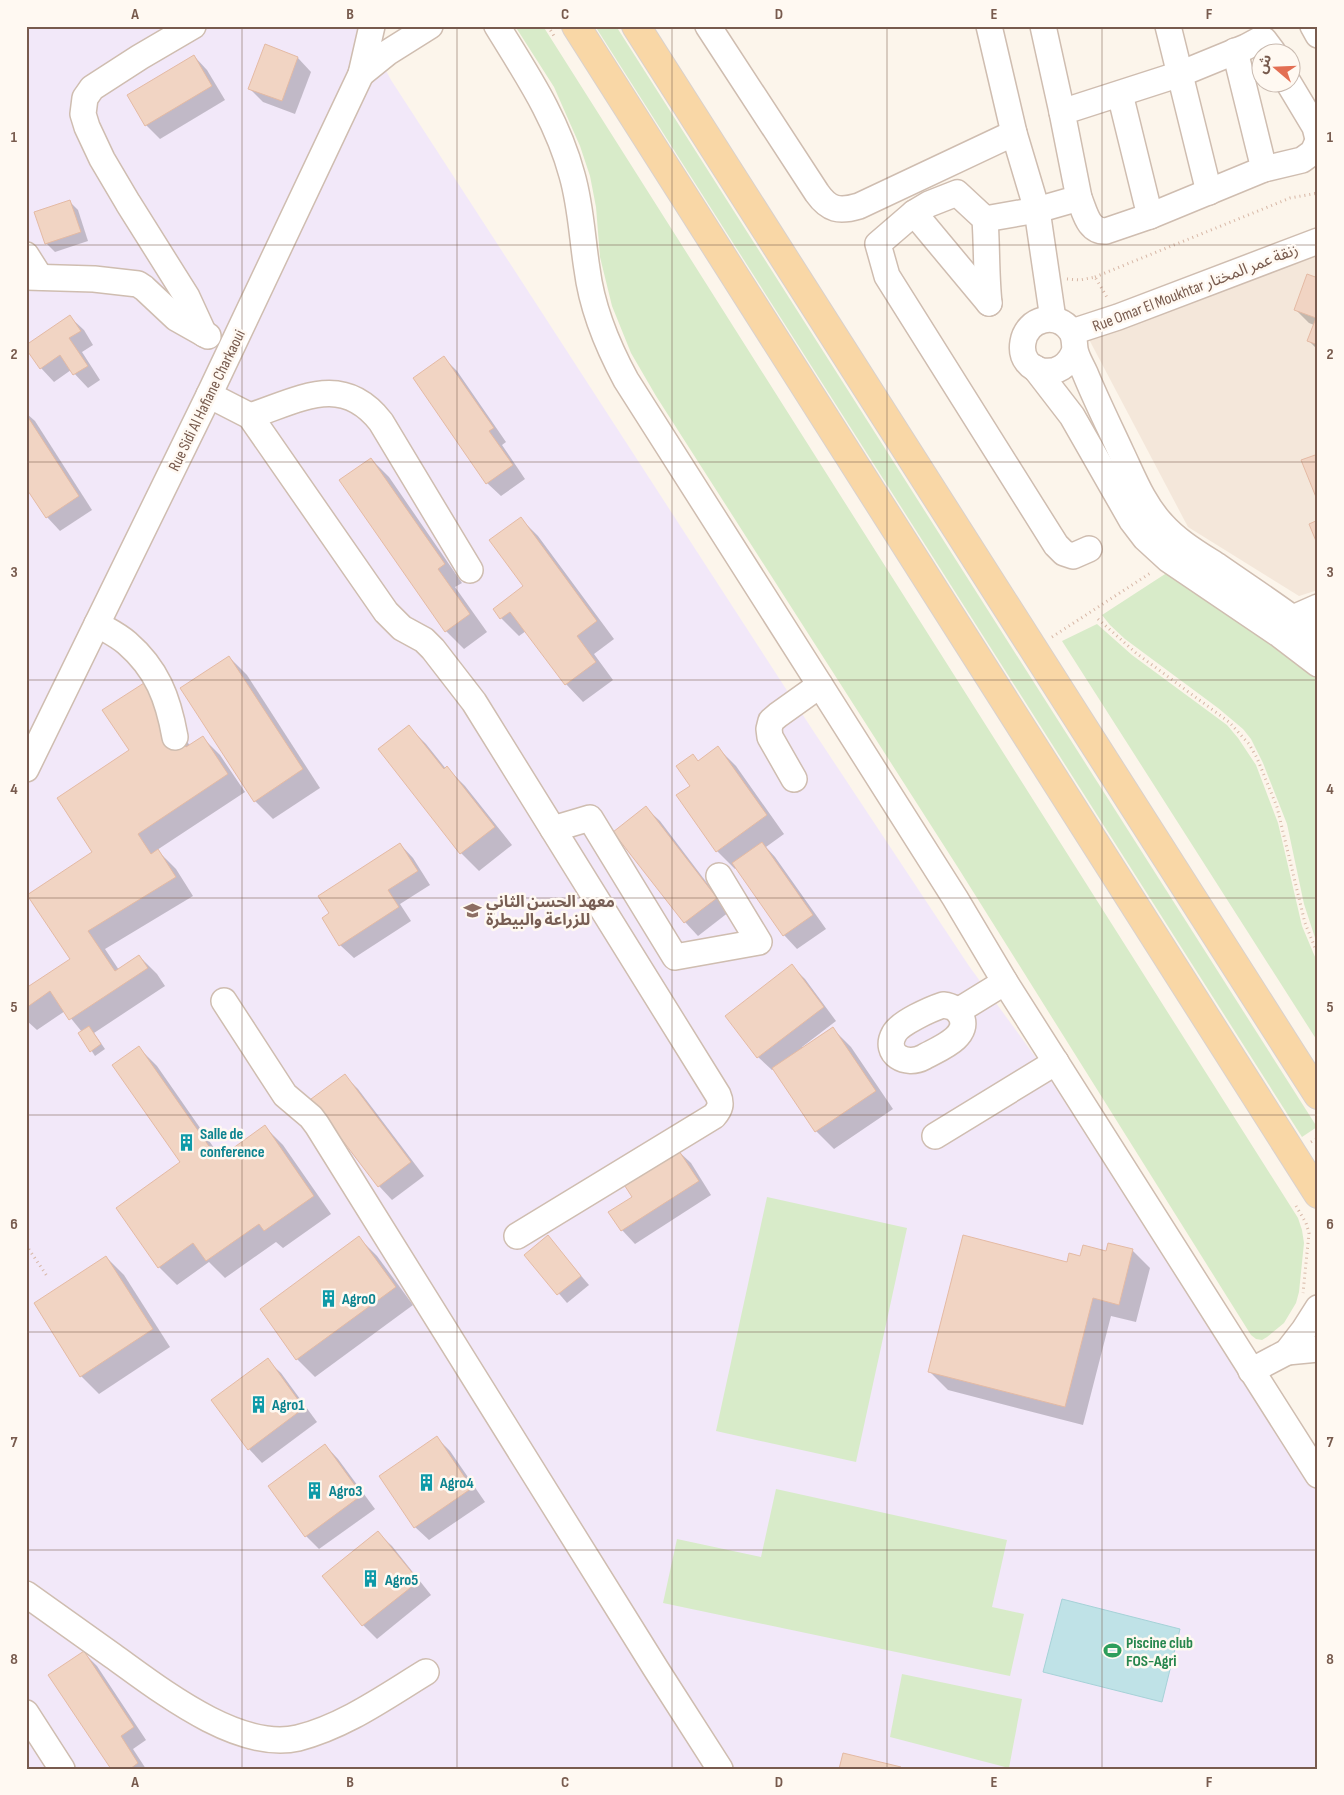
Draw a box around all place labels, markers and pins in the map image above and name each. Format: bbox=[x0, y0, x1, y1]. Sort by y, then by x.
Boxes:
place label: معهد الحسن الثاني للزراعة والبيطرة bbox=[486, 893, 615, 930]
school or university icon: معهد الحسن الثاني للزراعة والبيطرة bbox=[462, 900, 482, 920]
place label: Salle de conference bbox=[200, 1125, 265, 1162]
building icon: Salle de conference bbox=[176, 1132, 196, 1152]
building icon: Agro0 bbox=[318, 1288, 338, 1308]
place label: Agro0 bbox=[341, 1290, 376, 1309]
building icon: Agro1 bbox=[248, 1394, 268, 1414]
place label: Agro1 bbox=[271, 1396, 305, 1415]
building icon: Agro4 bbox=[416, 1472, 436, 1492]
place label: Agro4 bbox=[439, 1474, 474, 1493]
building icon: Agro3 bbox=[305, 1480, 325, 1500]
place label: Agro3 bbox=[328, 1482, 362, 1501]
building icon: Agro5 bbox=[361, 1569, 381, 1589]
place label: Agro5 bbox=[384, 1571, 418, 1590]
place label: Piscine club FOS-Agri bbox=[1126, 1634, 1193, 1671]
sports icon: Piscine club FOS-Agri bbox=[1102, 1641, 1122, 1661]

